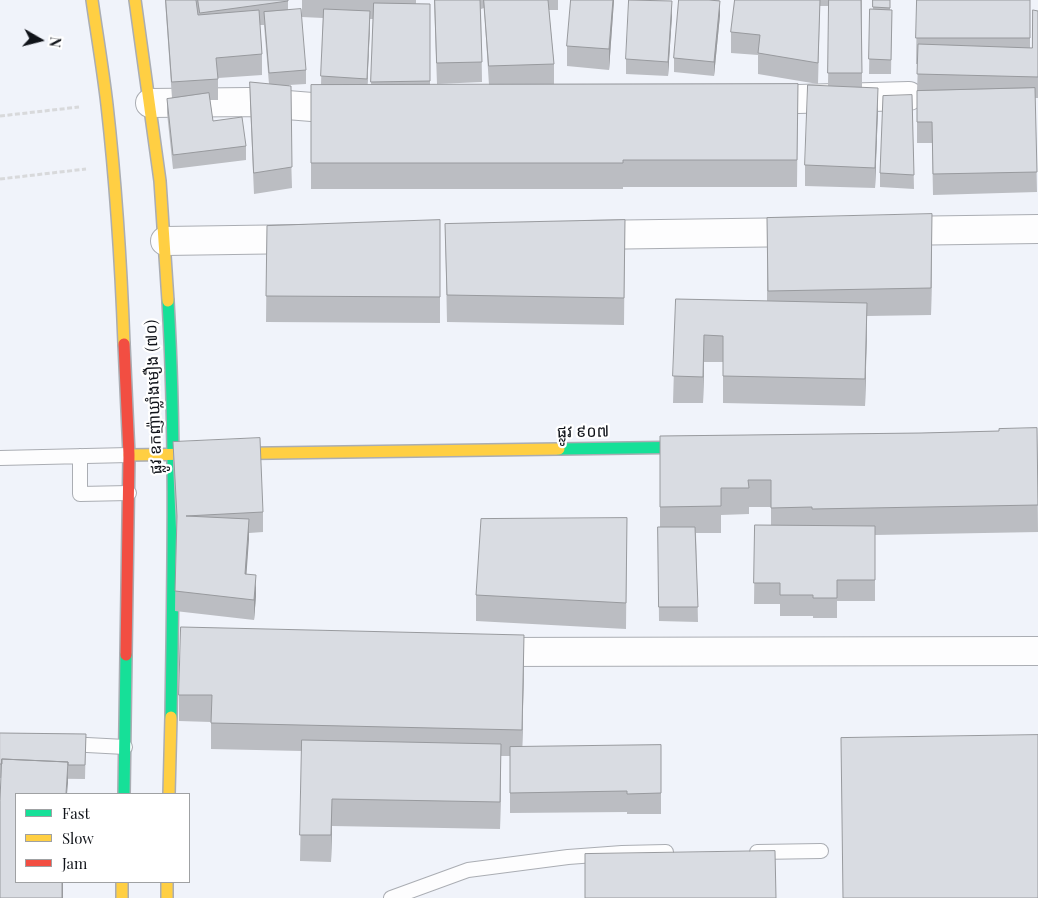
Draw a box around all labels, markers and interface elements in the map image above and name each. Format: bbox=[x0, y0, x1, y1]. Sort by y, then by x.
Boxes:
north arrow bbox=[15, 15, 65, 65]
text: N bbox=[45, 36, 65, 48]
street label: ផ្លូវ ឧកញ៉ាឃ្លាំងមឿង (៧០) bbox=[142, 319, 166, 475]
street label: ផ្លូវ ៩០៧ bbox=[557, 422, 609, 442]
legend bbox=[15, 793, 190, 883]
text: Fast bbox=[62, 803, 90, 823]
text: Slow bbox=[62, 828, 94, 848]
text: Jam bbox=[62, 853, 87, 873]

